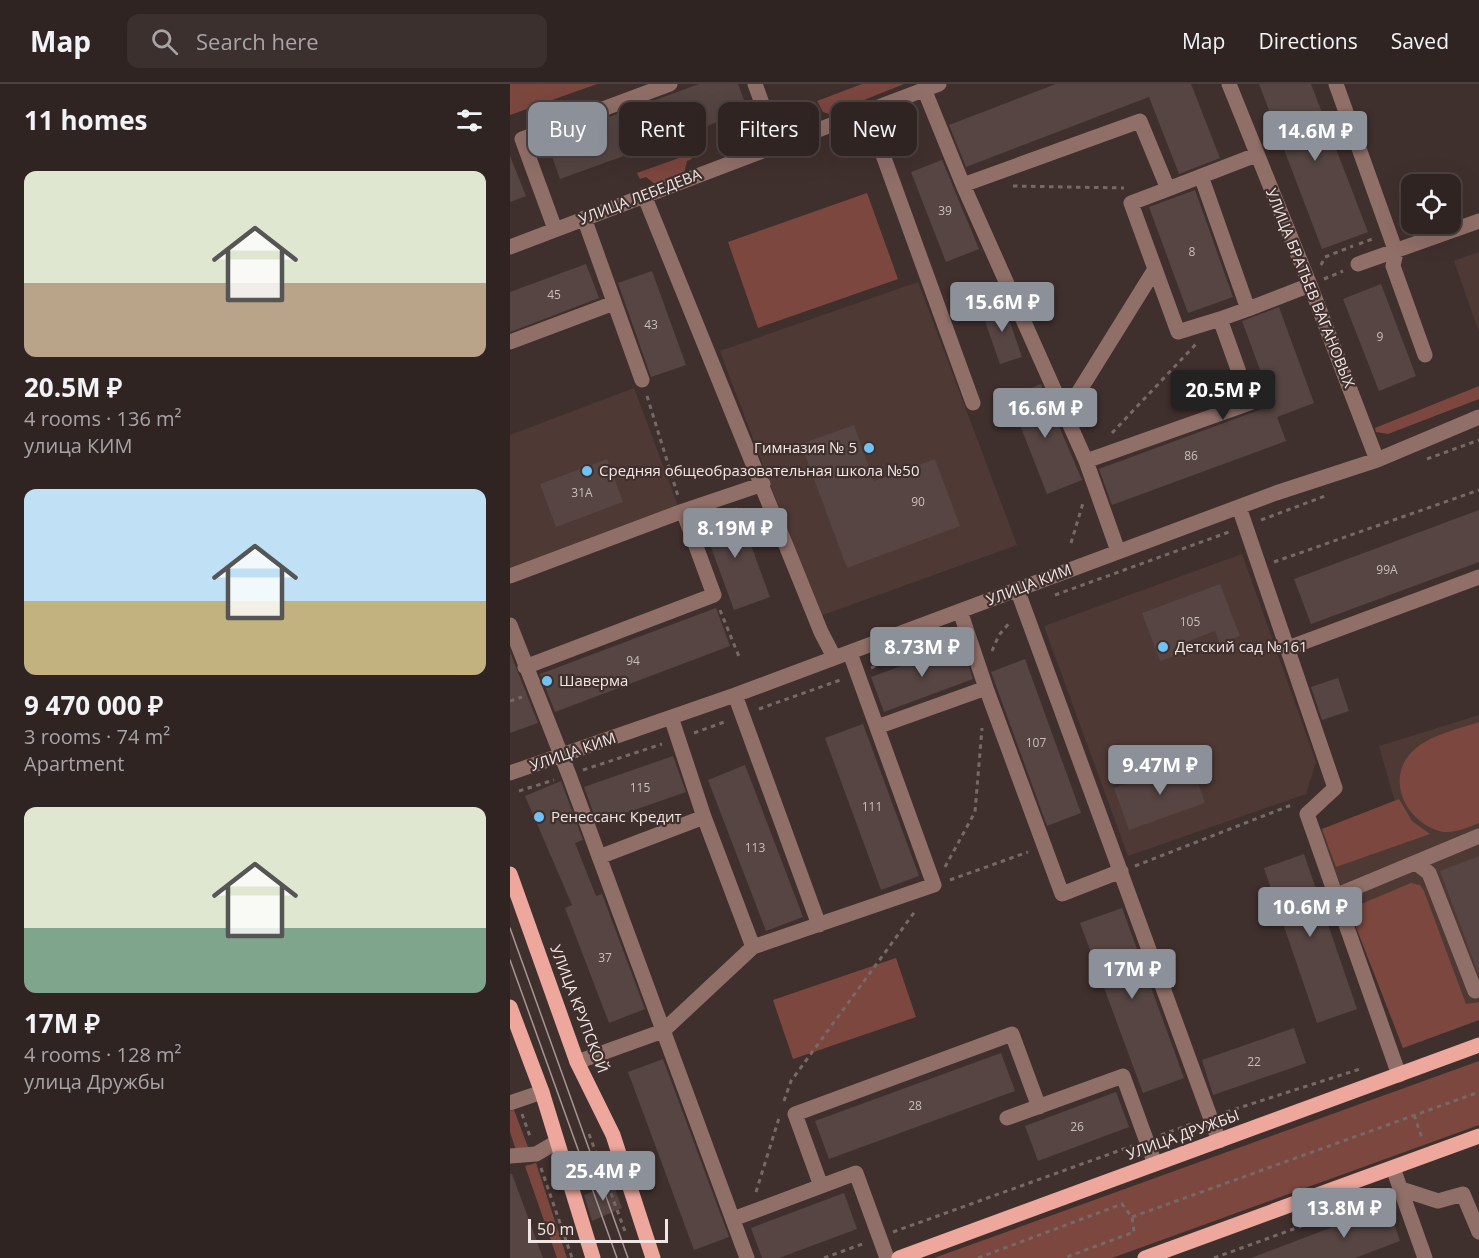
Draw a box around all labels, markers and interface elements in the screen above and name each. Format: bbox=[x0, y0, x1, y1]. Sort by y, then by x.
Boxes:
search box bbox=[127, 14, 547, 68]
text: Map bbox=[30, 22, 91, 60]
icon: search bbox=[148, 25, 181, 58]
text: Search here bbox=[196, 26, 319, 56]
text: Map bbox=[1182, 27, 1225, 55]
text: Directions bbox=[1258, 27, 1358, 55]
text: Saved bbox=[1391, 27, 1449, 55]
text: 11 homes bbox=[24, 102, 148, 138]
chip: Buy bbox=[528, 102, 607, 156]
chip: Rent bbox=[619, 102, 706, 156]
chip: Filters bbox=[718, 102, 819, 156]
chip: New bbox=[831, 102, 917, 156]
icon: filters bbox=[453, 104, 486, 137]
pin: 14.6M ₽ bbox=[1260, 111, 1370, 162]
text: 14.6M ₽ bbox=[1277, 117, 1353, 144]
street label: УЛИЦА ЛЕБЕДЕВА bbox=[575, 163, 704, 229]
map controls bbox=[1401, 174, 1461, 234]
button: locate bbox=[1401, 174, 1461, 234]
street label: УЛИЦА БРАТЬЕВ ВАГАНОВЫХ bbox=[1262, 185, 1360, 391]
house number: 39 bbox=[938, 202, 952, 219]
icon: home bbox=[201, 210, 309, 318]
house number: 8 bbox=[1189, 243, 1196, 260]
pin: 15.6M ₽ bbox=[947, 282, 1057, 333]
house number: 45 bbox=[547, 286, 561, 303]
text: 15.6M ₽ bbox=[964, 288, 1040, 315]
house number: 43 bbox=[644, 316, 658, 333]
house number: 9 bbox=[1377, 328, 1384, 345]
text: 20.5M ₽ bbox=[24, 369, 122, 405]
pin: 20.5M ₽ bbox=[1168, 370, 1278, 421]
text: 20.5M ₽ bbox=[1185, 376, 1261, 403]
pin: 16.6M ₽ bbox=[990, 388, 1100, 439]
text: 16.6M ₽ bbox=[1007, 394, 1083, 421]
text: 4 rooms · 136 m² bbox=[24, 405, 182, 432]
text: улица КИМ bbox=[24, 432, 132, 459]
place label: Гимназия № 5 bbox=[754, 437, 857, 457]
marker: Гимназия № 5 bbox=[862, 441, 876, 455]
house number: 86 bbox=[1184, 447, 1198, 464]
place label: Средняя общеобразовательная школа №50 bbox=[599, 460, 920, 480]
marker: Средняя общеобразовательная школа №50 bbox=[580, 464, 594, 478]
house number: 31А bbox=[571, 484, 593, 501]
house number: 90 bbox=[911, 493, 925, 510]
pin: 8.19M ₽ bbox=[680, 508, 790, 559]
text: 8.19M ₽ bbox=[697, 514, 773, 541]
icon: home bbox=[201, 528, 309, 636]
street label: УЛИЦА КИМ bbox=[983, 559, 1074, 609]
house number: 99А bbox=[1376, 561, 1398, 578]
house number: 105 bbox=[1180, 613, 1200, 630]
pin: 8.73M ₽ bbox=[867, 627, 977, 678]
text: 8.73M ₽ bbox=[884, 633, 960, 660]
place label: Детский сад №161 bbox=[1175, 636, 1308, 656]
marker: Детский сад №161 bbox=[1156, 640, 1170, 654]
house number: 94 bbox=[626, 652, 640, 669]
place label: Шаверма bbox=[559, 670, 628, 690]
marker: Шаверма bbox=[540, 674, 554, 688]
text: 9 470 000 ₽ bbox=[24, 687, 163, 723]
text: 3 rooms · 74 m² bbox=[24, 723, 170, 750]
street label: УЛИЦА КИМ bbox=[527, 727, 618, 775]
house number: 107 bbox=[1026, 734, 1046, 751]
pin: 9.47M ₽ bbox=[1105, 745, 1215, 796]
text: Apartment bbox=[24, 750, 124, 777]
text: 9.47M ₽ bbox=[1122, 751, 1198, 778]
house number: 115 bbox=[630, 779, 650, 796]
house number: 111 bbox=[862, 798, 882, 815]
place label: Ренессанс Кредит bbox=[551, 806, 682, 826]
marker: Ренессанс Кредит bbox=[532, 810, 546, 824]
house number: 113 bbox=[745, 839, 765, 856]
icon: home bbox=[201, 846, 309, 954]
pin: 10.6M ₽ bbox=[1255, 887, 1365, 938]
text: 10.6M ₽ bbox=[1272, 893, 1348, 920]
street label: УЛИЦА КРУПСКОЙ bbox=[546, 942, 614, 1076]
house number: 37 bbox=[598, 949, 612, 966]
pin: 17M ₽ bbox=[1090, 949, 1174, 1000]
text: 17M ₽ bbox=[1103, 955, 1161, 982]
text: 17M ₽ bbox=[24, 1005, 100, 1041]
text: 4 rooms · 128 m² bbox=[24, 1041, 182, 1068]
house number: 22 bbox=[1247, 1053, 1261, 1070]
text: улица Дружбы bbox=[24, 1068, 165, 1095]
house number: 28 bbox=[908, 1097, 922, 1114]
street label: УЛИЦА ДРУЖБЫ bbox=[1123, 1104, 1242, 1164]
house number: 26 bbox=[1070, 1118, 1084, 1135]
pin: 25.4M ₽ bbox=[548, 1151, 658, 1202]
text: 25.4M ₽ bbox=[565, 1157, 641, 1184]
pin: 13.8M ₽ bbox=[1289, 1188, 1399, 1239]
text: 13.8M ₽ bbox=[1306, 1194, 1382, 1221]
scale bar bbox=[528, 1216, 668, 1244]
text: 50 m bbox=[537, 1218, 574, 1240]

